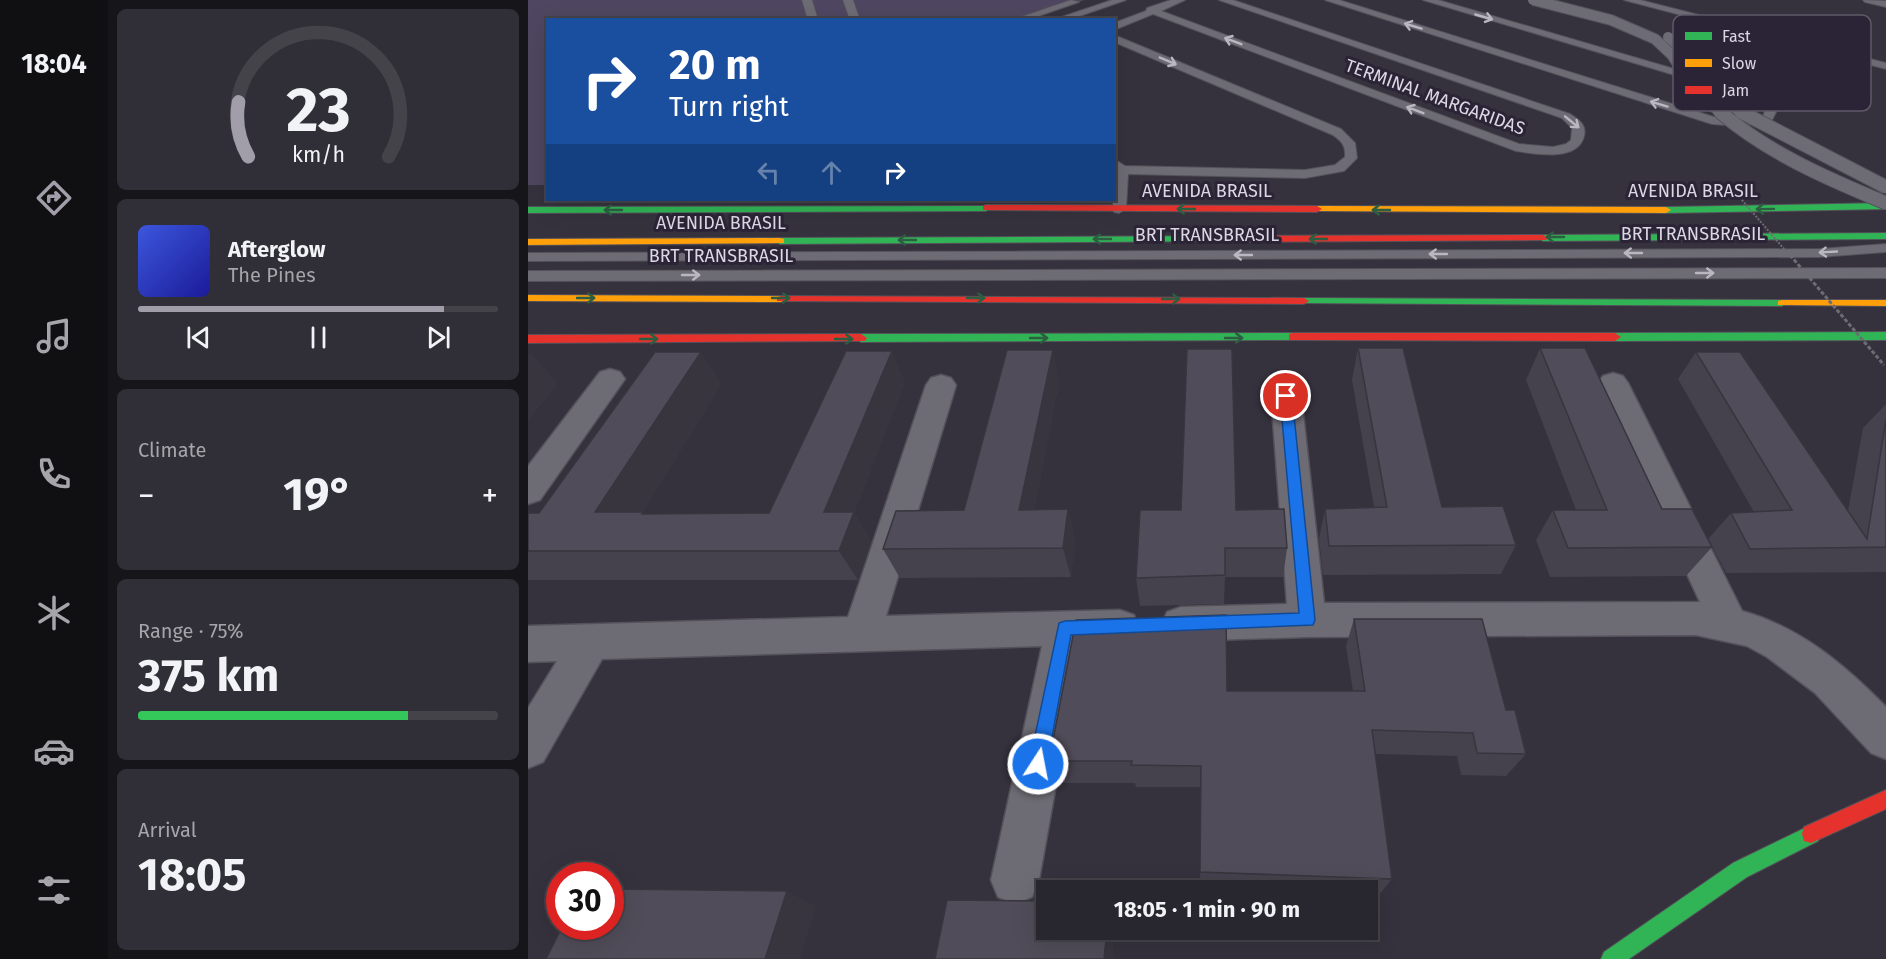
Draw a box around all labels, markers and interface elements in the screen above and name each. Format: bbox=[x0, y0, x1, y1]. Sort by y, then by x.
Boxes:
one-way arrow bbox=[1474, 11, 1493, 23]
legend bbox=[1673, 15, 1871, 111]
one-way arrow bbox=[1404, 20, 1423, 31]
text: Fast bbox=[1722, 27, 1751, 46]
one-way arrow bbox=[1224, 35, 1243, 46]
text: 20 m bbox=[669, 40, 761, 90]
icon: right bbox=[570, 42, 648, 120]
text: 18:04 bbox=[21, 48, 87, 80]
street label: TERMINAL MARGARIDAS bbox=[1342, 54, 1528, 140]
text: Slow bbox=[1722, 54, 1757, 73]
one-way arrow bbox=[1159, 56, 1177, 67]
text: 23 bbox=[286, 73, 350, 148]
text: Jam bbox=[1722, 81, 1749, 100]
text: Turn right bbox=[669, 91, 789, 123]
one-way arrow bbox=[1650, 97, 1669, 108]
one-way arrow bbox=[1406, 104, 1425, 115]
one-way arrow bbox=[1564, 115, 1580, 128]
text: km/h bbox=[291, 142, 345, 168]
icon: left bbox=[752, 156, 785, 189]
icon: ahead bbox=[815, 156, 848, 189]
icon: right bbox=[878, 156, 911, 189]
icon: directions bbox=[33, 177, 75, 219]
street label: AVENIDA BRASIL bbox=[1142, 180, 1272, 202]
street label: AVENIDA BRASIL bbox=[1628, 180, 1758, 202]
one-way arrow bbox=[1176, 203, 1196, 215]
one-way arrow bbox=[1755, 203, 1775, 215]
one-way arrow bbox=[603, 204, 623, 216]
one-way arrow bbox=[1371, 204, 1391, 216]
street label: AVENIDA BRASIL bbox=[656, 212, 786, 234]
street label: BRT TRANSBRASIL bbox=[1621, 223, 1765, 245]
street label: BRT TRANSBRASIL bbox=[1135, 224, 1279, 246]
one-way arrow bbox=[1545, 231, 1565, 243]
one-way arrow bbox=[1092, 233, 1112, 245]
one-way arrow bbox=[1308, 233, 1328, 244]
one-way arrow bbox=[897, 234, 917, 246]
text: Afterglow bbox=[228, 236, 325, 263]
street label: BRT TRANSBRASIL bbox=[649, 245, 793, 267]
one-way arrow bbox=[1623, 247, 1643, 259]
one-way arrow bbox=[1818, 247, 1838, 258]
one-way arrow bbox=[1428, 248, 1448, 260]
one-way arrow bbox=[1233, 249, 1253, 261]
text: The Pines bbox=[228, 263, 315, 287]
one-way arrow bbox=[1695, 267, 1715, 279]
one-way arrow bbox=[681, 269, 701, 281]
one-way arrow bbox=[576, 292, 596, 304]
one-way arrow bbox=[771, 292, 791, 304]
one-way arrow bbox=[966, 293, 986, 304]
one-way arrow bbox=[1161, 293, 1181, 305]
icon: music bbox=[33, 315, 75, 357]
icon: previous bbox=[182, 321, 215, 354]
icon: pause bbox=[302, 321, 335, 354]
icon: next bbox=[422, 321, 455, 354]
one-way arrow bbox=[1029, 332, 1049, 344]
one-way arrow bbox=[1224, 332, 1244, 344]
one-way arrow bbox=[639, 333, 659, 345]
one-way arrow bbox=[834, 333, 854, 345]
pin bbox=[1260, 370, 1311, 421]
icon: arrive bbox=[1269, 379, 1302, 412]
text: Climate bbox=[138, 438, 206, 462]
icon: phone bbox=[33, 453, 75, 495]
text: 19° bbox=[283, 468, 353, 522]
text: − bbox=[138, 476, 155, 516]
text: + bbox=[482, 476, 498, 516]
icon: climate bbox=[33, 592, 75, 634]
text: Range · 75% bbox=[138, 619, 244, 643]
text: 375 km bbox=[138, 649, 279, 703]
icon: car bbox=[33, 730, 75, 772]
position arrow bbox=[1006, 732, 1070, 796]
text: Arrival bbox=[138, 818, 197, 842]
text: 18:05 bbox=[138, 848, 246, 902]
speed limit sign: 30 bbox=[546, 862, 624, 940]
icon: filters bbox=[33, 869, 75, 911]
text: 18:05 · 1 min · 90 m bbox=[1114, 896, 1300, 923]

